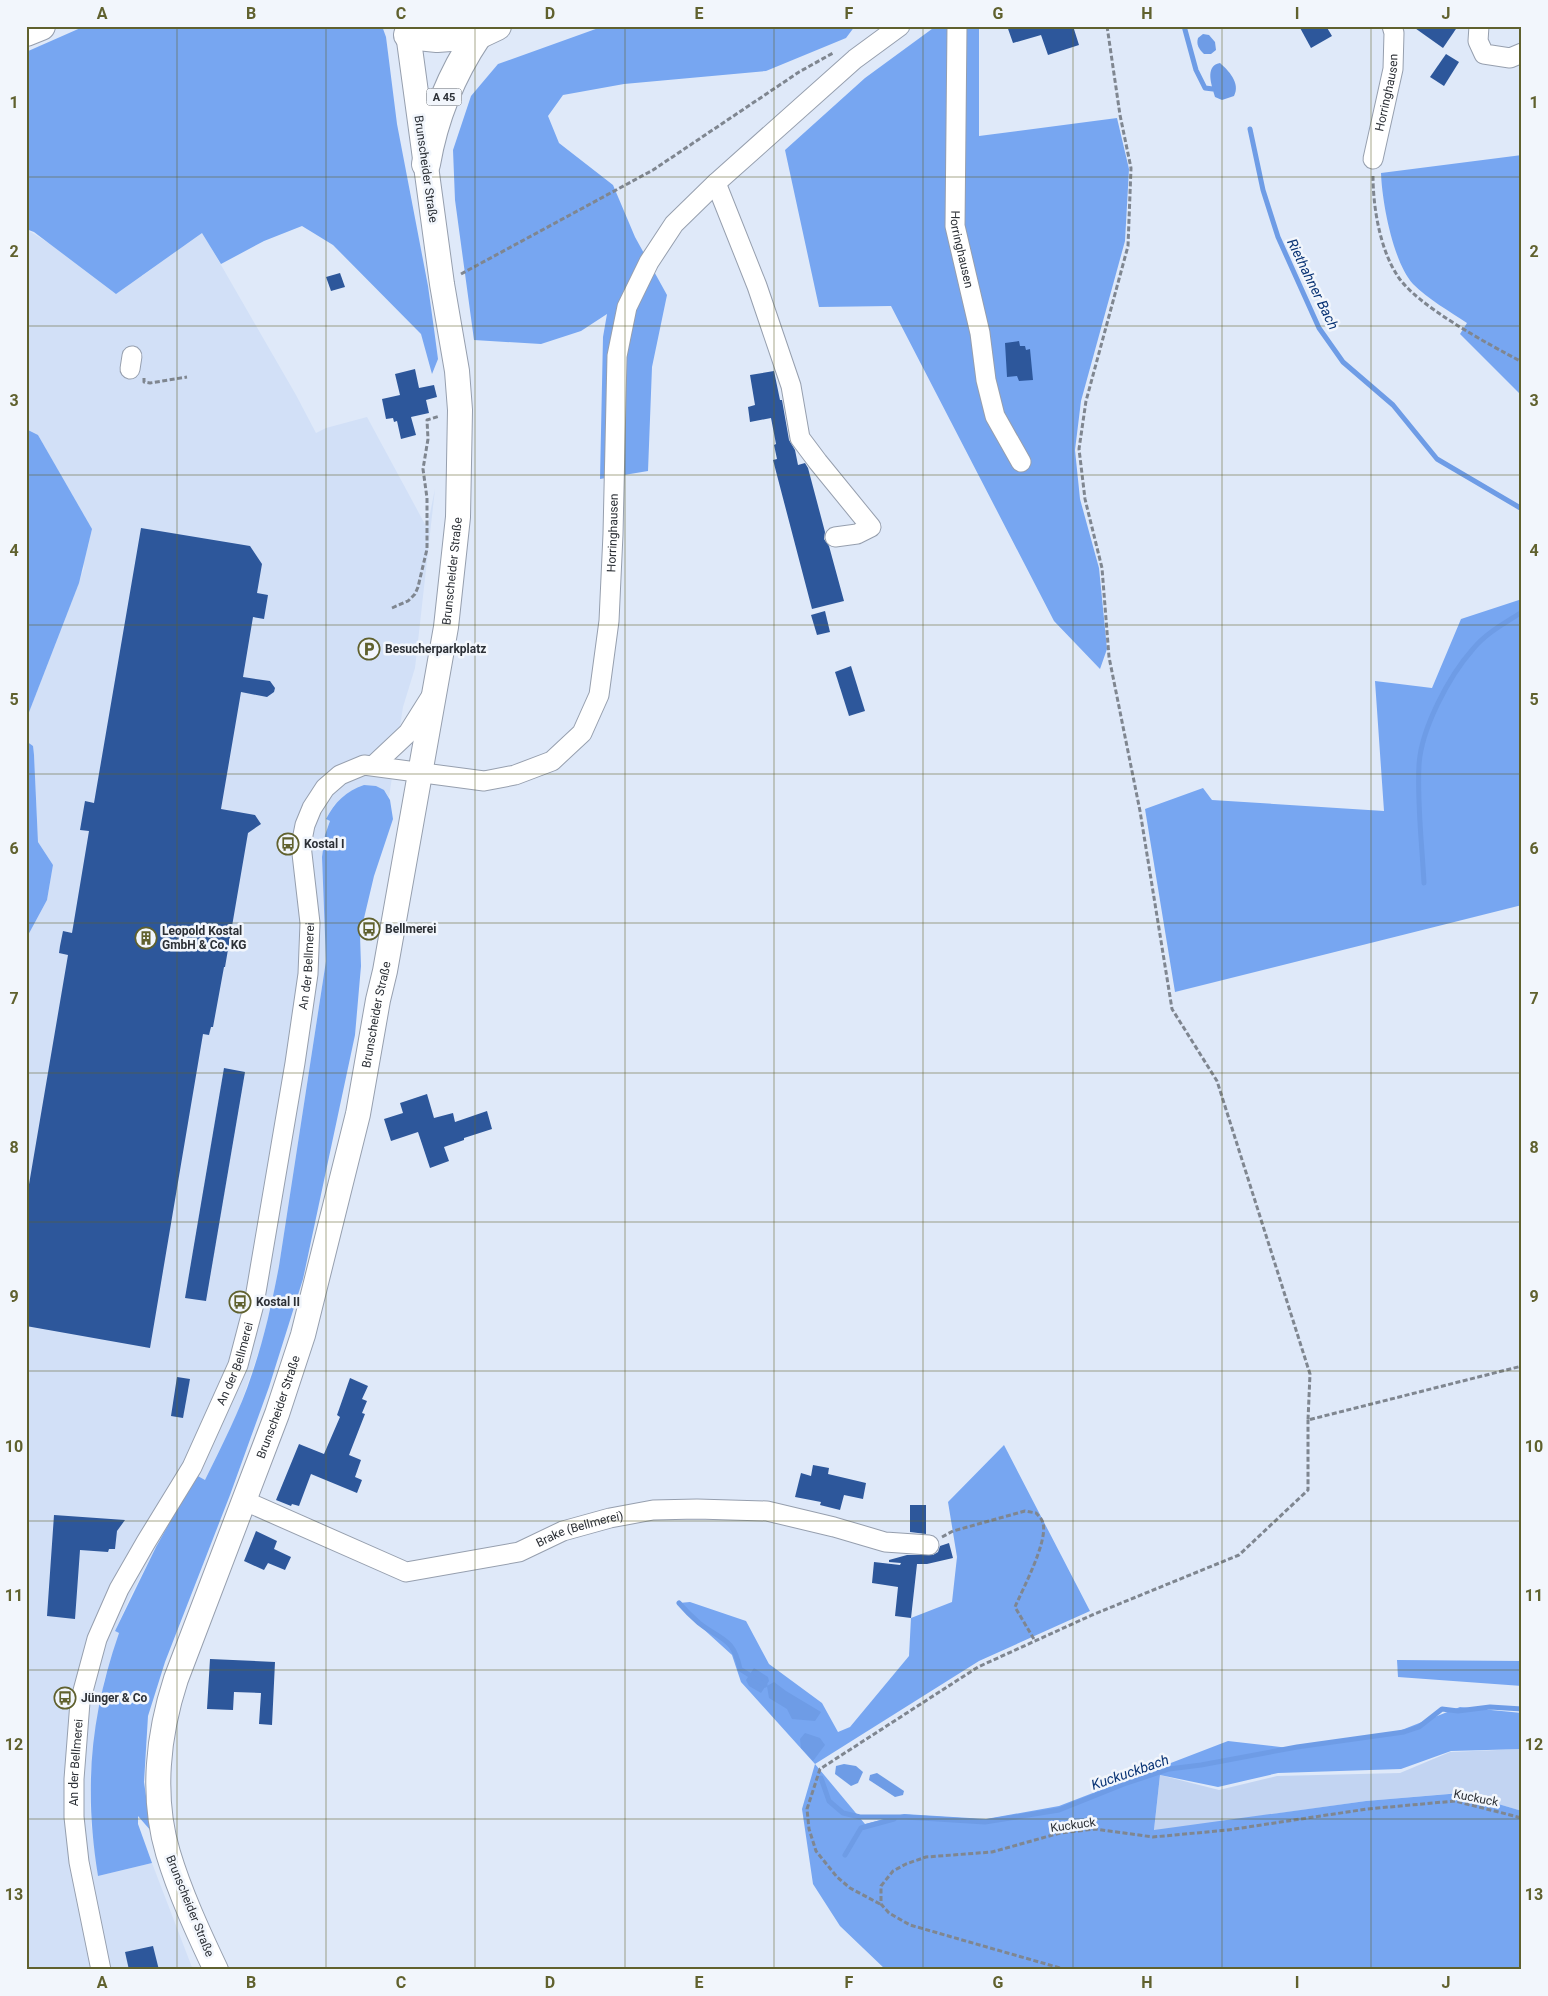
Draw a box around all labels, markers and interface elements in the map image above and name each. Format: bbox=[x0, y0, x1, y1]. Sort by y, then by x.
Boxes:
text: A bbox=[97, 4, 108, 23]
text: B bbox=[246, 4, 256, 23]
text: C bbox=[396, 4, 406, 23]
text: D bbox=[545, 4, 555, 23]
text: E bbox=[695, 4, 704, 23]
text: F bbox=[845, 4, 854, 23]
text: G bbox=[993, 4, 1004, 23]
text: H bbox=[1141, 4, 1153, 23]
text: I bbox=[1295, 4, 1299, 23]
text: J bbox=[1442, 4, 1450, 23]
street label: Horringhausen bbox=[1372, 54, 1400, 133]
road number: A 45 bbox=[426, 88, 462, 105]
text: 1 bbox=[9, 93, 19, 112]
text: 1 bbox=[1529, 93, 1539, 112]
street label: Brunscheider Straße bbox=[412, 114, 440, 224]
street label: Horringhausen bbox=[948, 210, 976, 289]
water label: Riethahner Bach bbox=[1284, 236, 1342, 332]
text: 2 bbox=[9, 242, 19, 261]
text: 2 bbox=[1529, 242, 1539, 261]
text: 3 bbox=[9, 391, 19, 410]
text: 3 bbox=[1529, 391, 1539, 410]
street label: Horringhausen bbox=[604, 493, 621, 573]
street label: Brunscheider Straße bbox=[439, 517, 465, 626]
text: 4 bbox=[9, 541, 19, 560]
text: 4 bbox=[1529, 541, 1539, 560]
parking icon: Besucherparkplatz bbox=[357, 637, 381, 661]
place label: Besucherparkplatz bbox=[385, 642, 486, 656]
text: 5 bbox=[9, 690, 19, 709]
text: 5 bbox=[1529, 690, 1539, 709]
bus stop icon: Kostal I bbox=[276, 832, 300, 856]
place label: Kostal I bbox=[304, 837, 345, 851]
text: 6 bbox=[9, 839, 19, 858]
text: 6 bbox=[1529, 839, 1539, 858]
bus stop icon: Bellmerei bbox=[357, 917, 381, 941]
street label: An der Bellmerei bbox=[296, 922, 317, 1011]
place label: Bellmerei bbox=[385, 922, 436, 936]
place label: Leopold Kostal GmbH & Co. KG bbox=[162, 924, 246, 952]
building icon: Leopold Kostal GmbH & Co. KG bbox=[134, 926, 158, 950]
street label: Brunscheider Straße bbox=[359, 960, 394, 1069]
text: 7 bbox=[9, 989, 19, 1008]
text: 7 bbox=[1529, 989, 1539, 1008]
text: 8 bbox=[9, 1138, 19, 1157]
text: 8 bbox=[1529, 1138, 1539, 1157]
text: 9 bbox=[9, 1287, 19, 1306]
text: 9 bbox=[1529, 1287, 1539, 1306]
bus stop icon: Kostal II bbox=[228, 1290, 252, 1314]
place label: Kostal II bbox=[256, 1295, 300, 1309]
street label: An der Bellmerei bbox=[214, 1321, 256, 1407]
street label: Brunscheider Straße bbox=[254, 1354, 303, 1461]
text: 10 bbox=[5, 1437, 23, 1456]
text: 10 bbox=[1525, 1437, 1543, 1456]
street label: Brake (Bellmerei) bbox=[534, 1509, 624, 1550]
text: 11 bbox=[5, 1586, 23, 1605]
text: 11 bbox=[1525, 1586, 1543, 1605]
bus stop icon: Jünger & Co bbox=[53, 1686, 77, 1710]
place label: Jünger & Co bbox=[81, 1691, 148, 1705]
street label: An der Bellmerei bbox=[67, 1718, 86, 1806]
text: 12 bbox=[5, 1735, 23, 1754]
text: 12 bbox=[1525, 1735, 1543, 1754]
water label: Kuckuckbach bbox=[1089, 1751, 1171, 1793]
street label: Kuckuck bbox=[1452, 1787, 1500, 1809]
street label: Kuckuck bbox=[1050, 1815, 1097, 1835]
street label: Brunscheider Straße bbox=[163, 1853, 217, 1959]
text: 13 bbox=[5, 1885, 23, 1904]
text: 13 bbox=[1525, 1885, 1543, 1904]
text: A bbox=[97, 1973, 108, 1992]
text: B bbox=[246, 1973, 256, 1992]
text: C bbox=[396, 1973, 406, 1992]
text: D bbox=[545, 1973, 555, 1992]
text: E bbox=[695, 1973, 704, 1992]
text: F bbox=[845, 1973, 854, 1992]
text: G bbox=[993, 1973, 1004, 1992]
text: H bbox=[1141, 1973, 1153, 1992]
text: I bbox=[1295, 1973, 1299, 1992]
text: J bbox=[1442, 1973, 1450, 1992]

